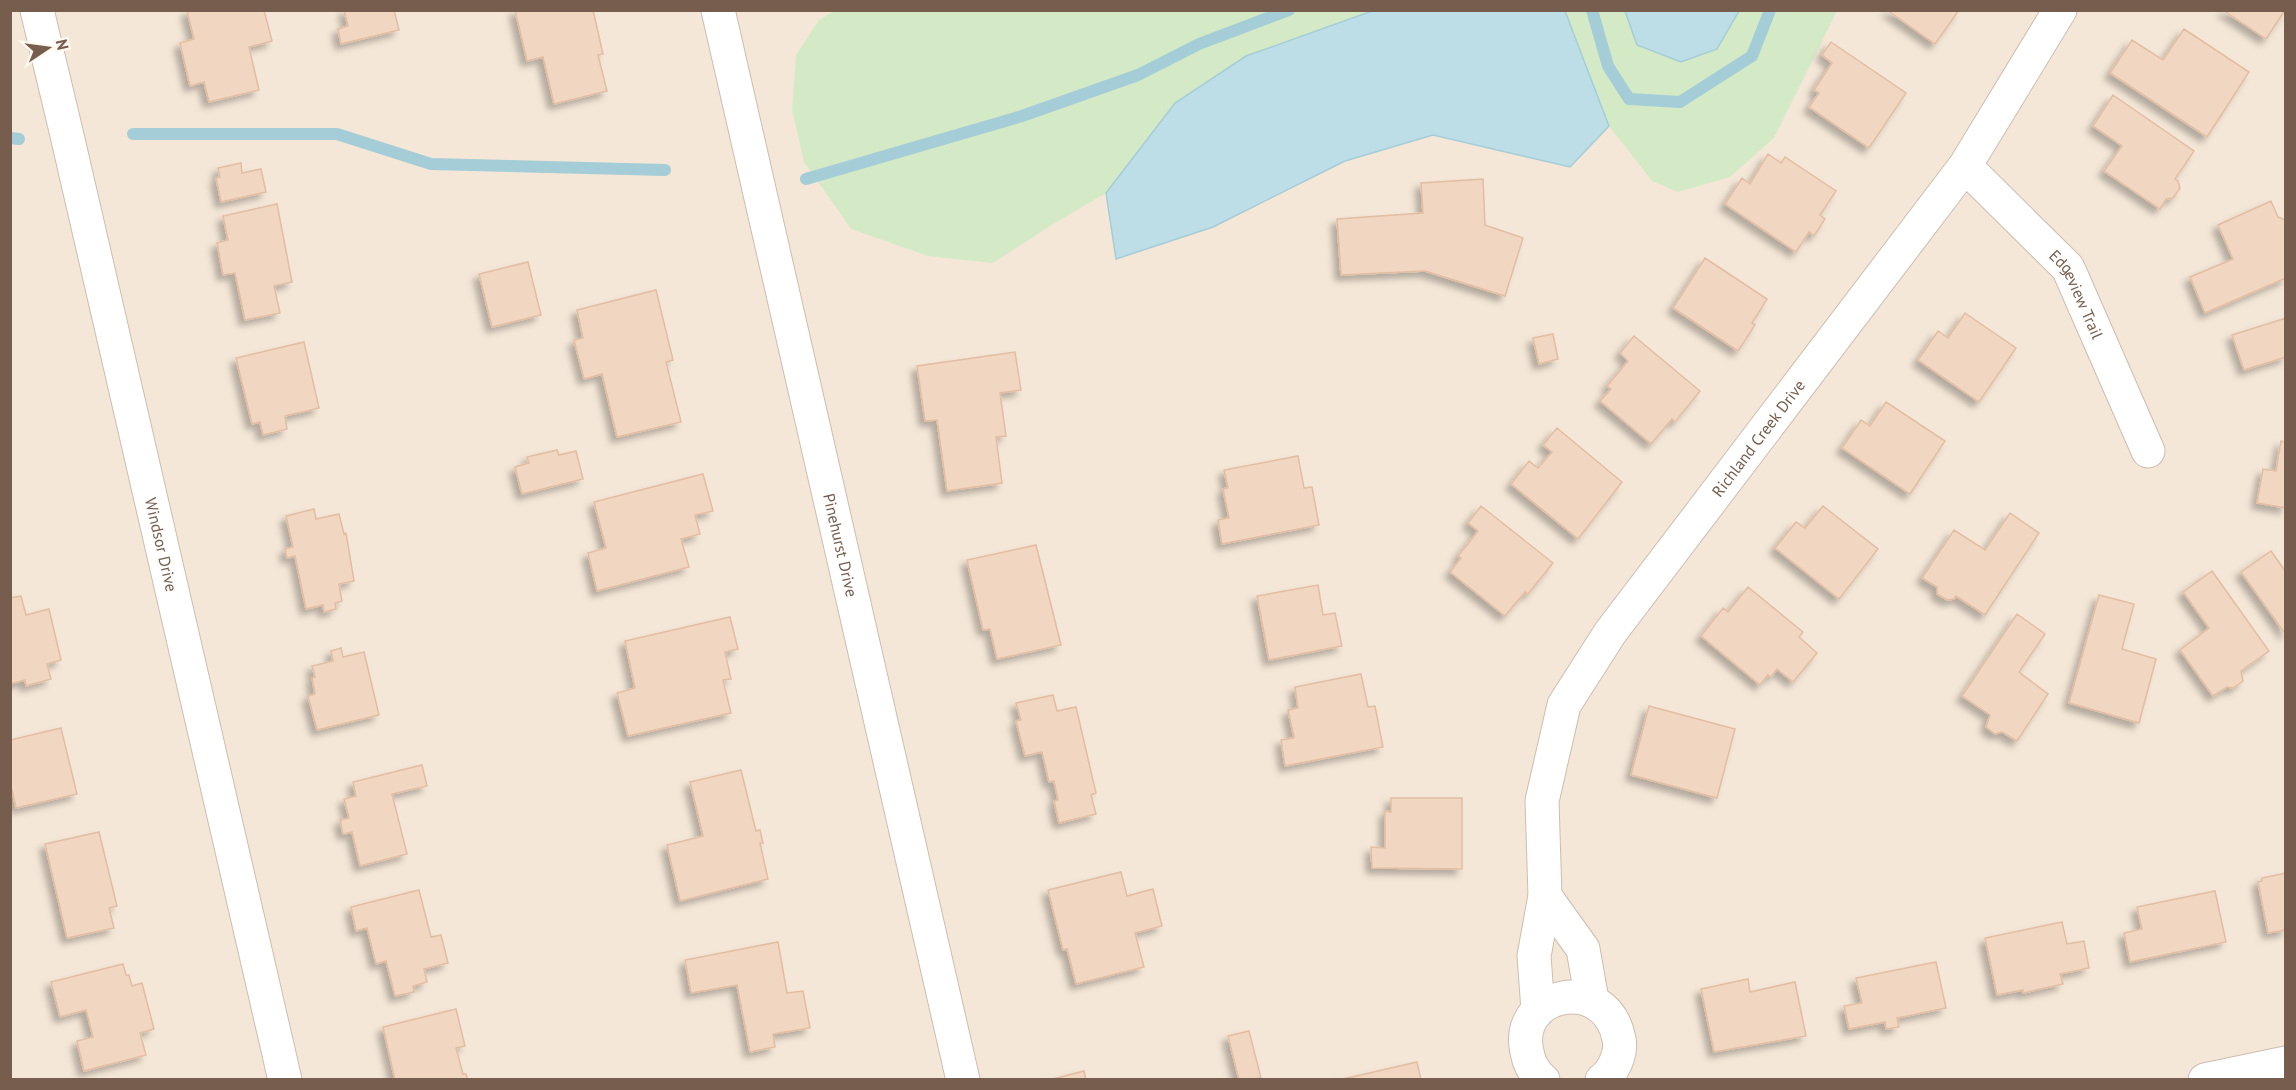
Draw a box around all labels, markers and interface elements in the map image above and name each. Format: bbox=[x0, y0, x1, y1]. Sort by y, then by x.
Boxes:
north arrow bbox=[18, 18, 78, 78]
text: N bbox=[52, 37, 74, 52]
street label: Edgeview Trail bbox=[2045, 245, 2108, 342]
street label: Richland Creek Drive bbox=[1707, 376, 1809, 501]
street label: Pinehurst Drive bbox=[819, 492, 862, 599]
street label: Windsor Drive bbox=[141, 496, 182, 594]

